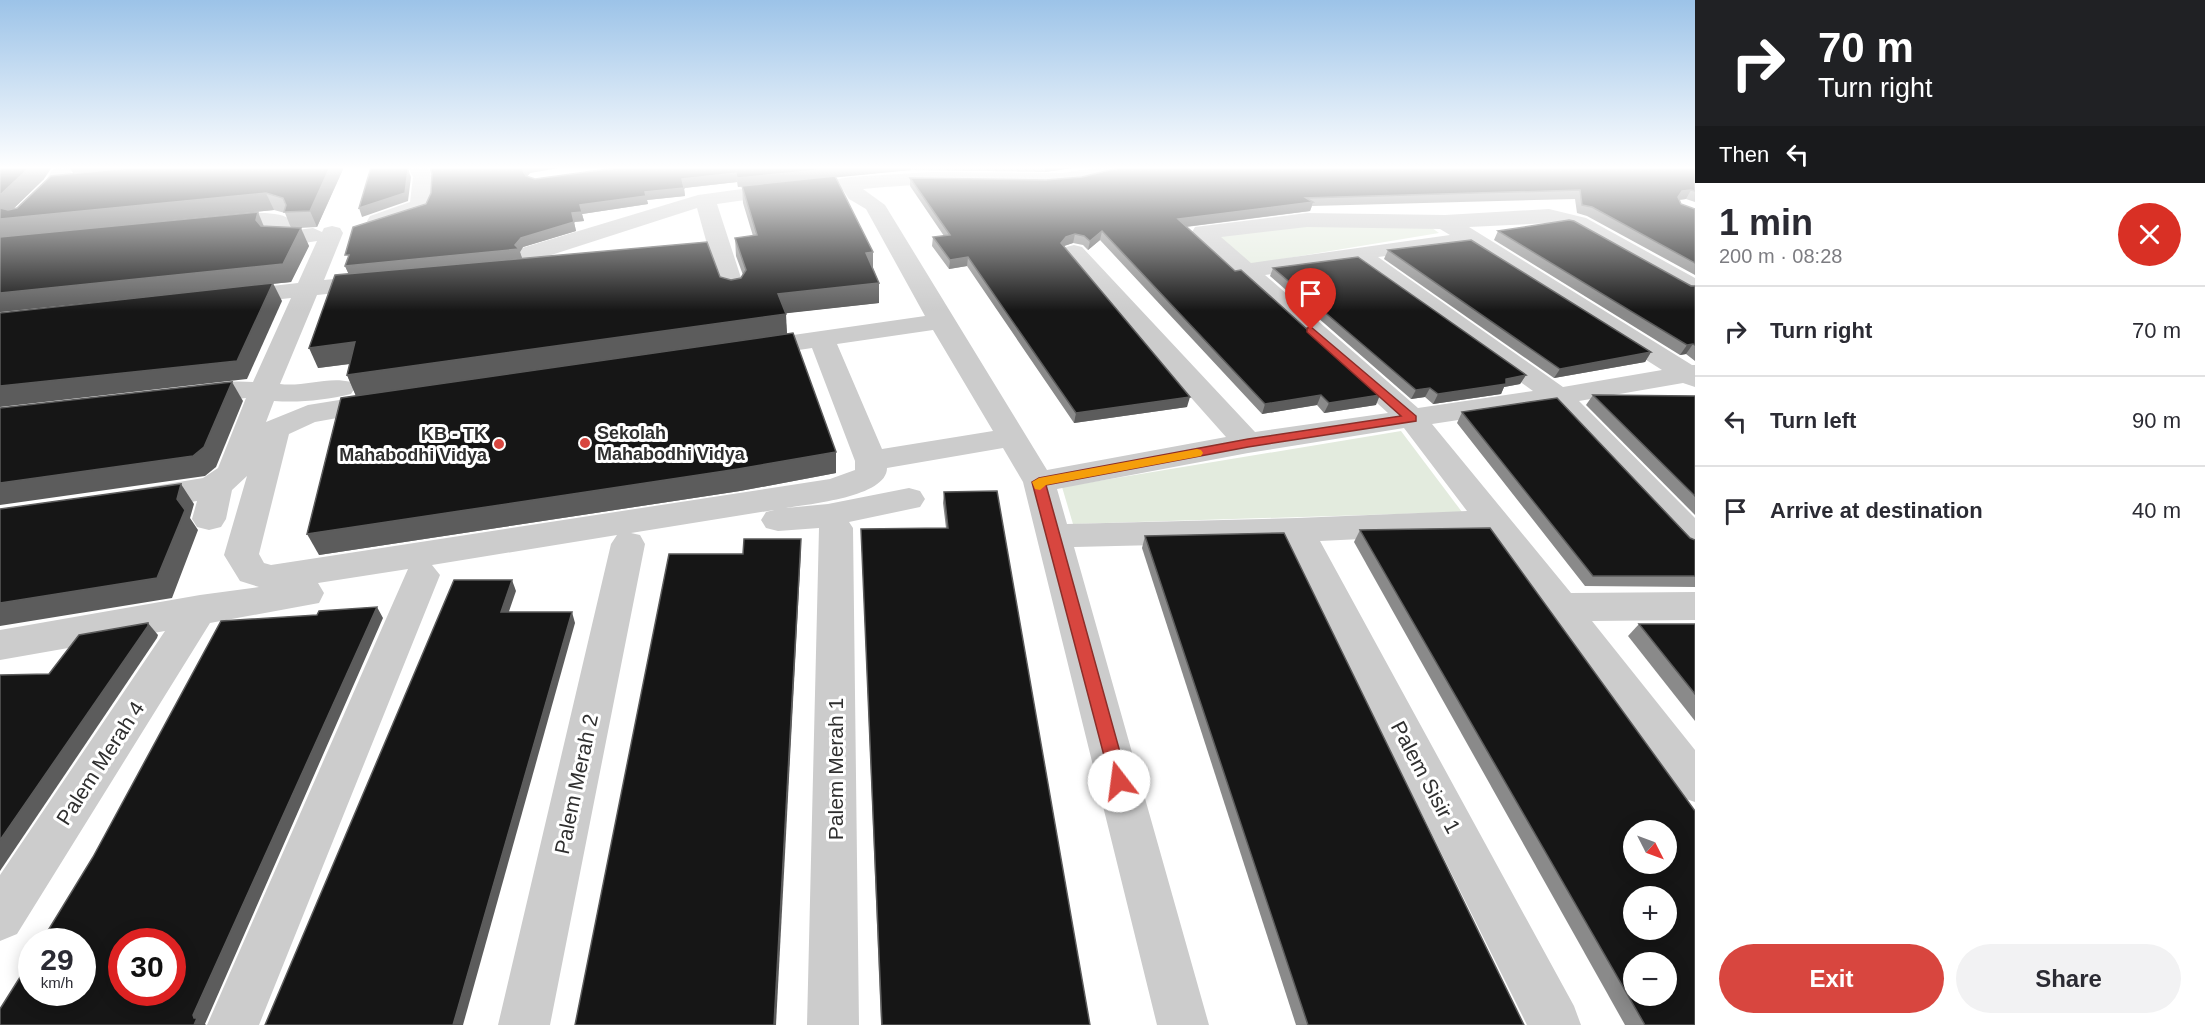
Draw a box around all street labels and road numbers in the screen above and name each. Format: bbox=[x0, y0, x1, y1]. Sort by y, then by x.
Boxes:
street label: Palem Merah 4 bbox=[52, 697, 149, 829]
street label: Palem Merah 1 bbox=[824, 698, 847, 840]
street label: Palem Merah 2 bbox=[550, 712, 602, 856]
street label: Palem Sisir 1 bbox=[1387, 717, 1465, 837]

